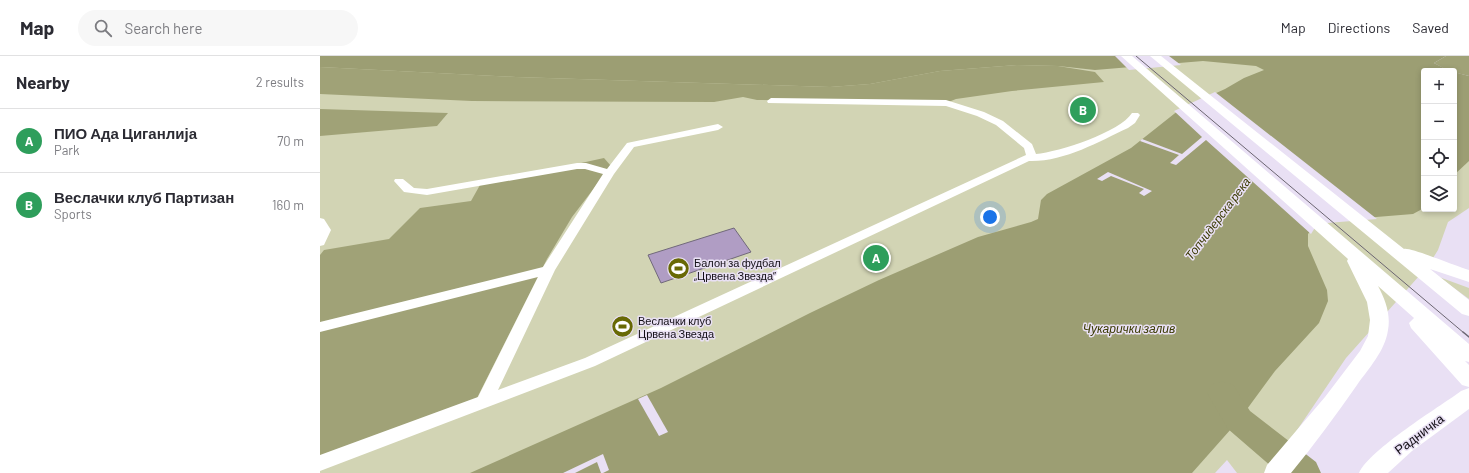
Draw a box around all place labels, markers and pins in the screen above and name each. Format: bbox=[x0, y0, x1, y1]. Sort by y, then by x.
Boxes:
pin: B bbox=[1070, 95, 1096, 125]
pin: A bbox=[863, 243, 889, 273]
sports icon: Балон за фудбал „Црвена Звезда” bbox=[665, 256, 691, 282]
place label: Балон за фудбал „Црвена Звезда” bbox=[694, 256, 781, 282]
sports icon: Веслачки клуб Црвена Звезда bbox=[610, 314, 636, 340]
place label: Веслачки клуб Црвена Звезда bbox=[638, 314, 715, 340]

